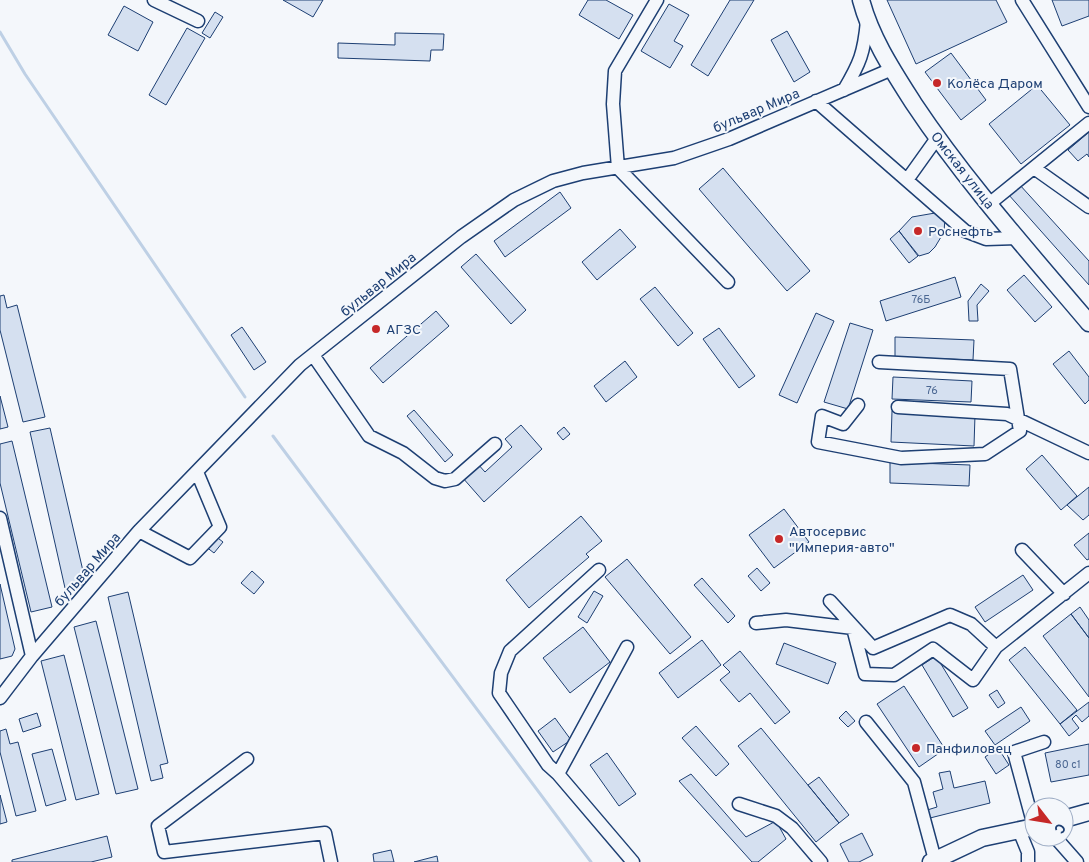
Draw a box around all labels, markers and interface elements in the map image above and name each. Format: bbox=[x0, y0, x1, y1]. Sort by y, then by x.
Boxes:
place label: Колёса Даром bbox=[947, 76, 1043, 93]
marker: Колёса Даром bbox=[931, 77, 943, 89]
street label: бульвар Мира bbox=[711, 86, 802, 137]
street label: Омская улица bbox=[926, 129, 997, 213]
place label: Роснефть bbox=[928, 224, 993, 241]
marker: Роснефть bbox=[912, 225, 924, 237]
street label: бульвар Мира bbox=[338, 250, 420, 321]
house number: 76Б bbox=[912, 293, 930, 307]
place label: АГЗС bbox=[386, 322, 421, 339]
marker: АГЗС bbox=[370, 323, 382, 335]
house number: 76 bbox=[926, 384, 938, 398]
place label: Автосервис "Империя-авто" bbox=[789, 524, 895, 557]
street label: бульвар Мира bbox=[51, 530, 125, 610]
marker: Автосервис "Империя-авто" bbox=[773, 533, 785, 545]
place label: Панфиловец bbox=[926, 741, 1012, 758]
marker: Панфиловец bbox=[910, 742, 922, 754]
house number: 80 с1 bbox=[1055, 758, 1081, 772]
north arrow bbox=[1024, 797, 1074, 847]
text: С bbox=[1049, 820, 1068, 836]

